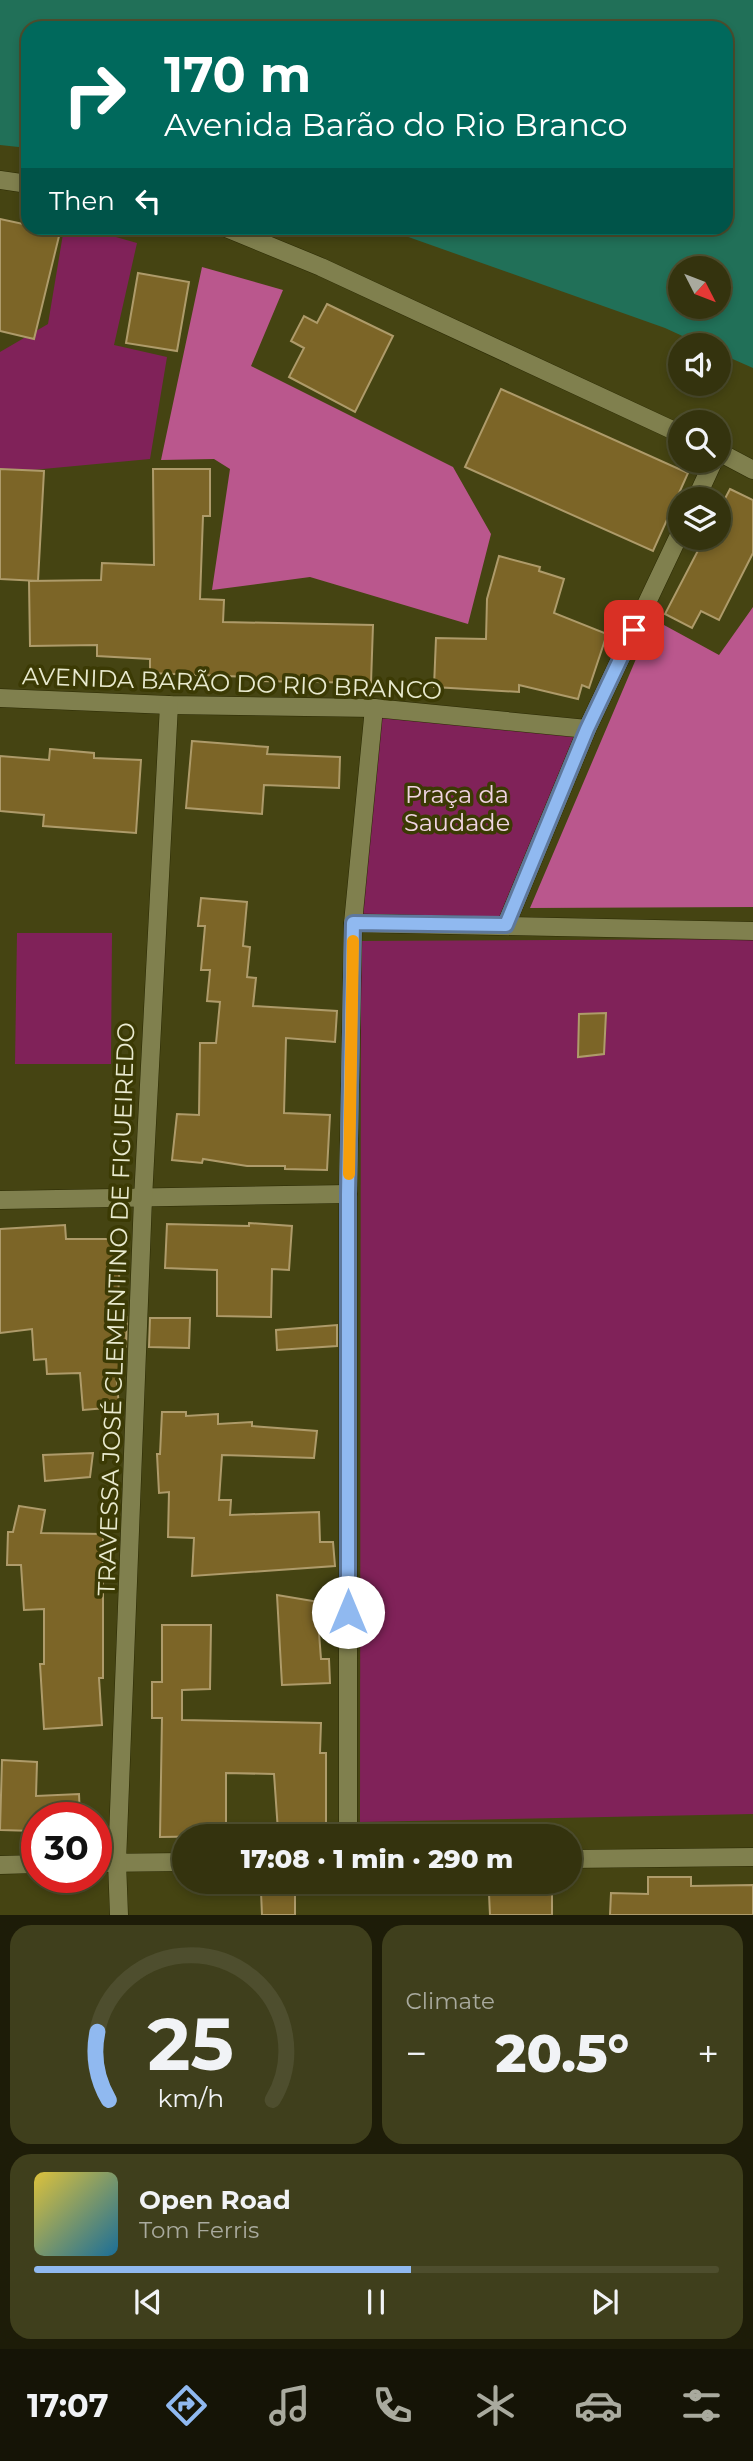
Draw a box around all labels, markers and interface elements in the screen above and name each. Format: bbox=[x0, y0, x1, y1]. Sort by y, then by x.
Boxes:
text: 170 m bbox=[164, 45, 311, 104]
icon: right bbox=[49, 49, 140, 140]
text: Avenida Barão do Rio Branco bbox=[164, 105, 628, 144]
icon: left bbox=[129, 182, 167, 220]
text: Then bbox=[49, 185, 115, 217]
north arrow bbox=[668, 256, 732, 318]
map controls bbox=[668, 256, 731, 550]
button: sound bbox=[668, 333, 731, 396]
button: search bbox=[668, 410, 731, 473]
button: layers bbox=[668, 487, 731, 550]
pin bbox=[604, 600, 664, 660]
icon: arrive bbox=[615, 611, 653, 649]
street label: AVENIDA BARÃO DO RIO BRANCO bbox=[21, 661, 443, 705]
park label: Praça da Saudade bbox=[404, 780, 510, 837]
street label: TRAVESSA JOSÉ CLEMENTINO DE FIGUEIREDO bbox=[91, 1022, 141, 1596]
position arrow bbox=[311, 1575, 385, 1649]
speed limit sign: 30 bbox=[21, 1802, 112, 1893]
text: 17:08 · 1 min · 290 m bbox=[241, 1843, 513, 1875]
text: Climate bbox=[406, 1987, 495, 2015]
text: 25 bbox=[148, 2001, 234, 2089]
text: 20.5° bbox=[495, 2022, 629, 2085]
text: − bbox=[406, 2030, 427, 2077]
text: + bbox=[697, 2030, 719, 2077]
text: km/h bbox=[157, 2083, 224, 2113]
text: Open Road bbox=[139, 2184, 291, 2216]
text: Tom Ferris bbox=[139, 2216, 259, 2244]
icon: previous bbox=[129, 2283, 167, 2321]
icon: pause bbox=[357, 2283, 395, 2321]
icon: next bbox=[586, 2283, 624, 2321]
icon: directions bbox=[162, 2381, 211, 2430]
icon: music bbox=[265, 2381, 314, 2430]
icon: phone bbox=[368, 2381, 417, 2430]
icon: climate bbox=[471, 2381, 520, 2430]
icon: car bbox=[574, 2381, 623, 2430]
icon: filters bbox=[677, 2381, 726, 2430]
text: 17:07 bbox=[27, 2386, 109, 2425]

